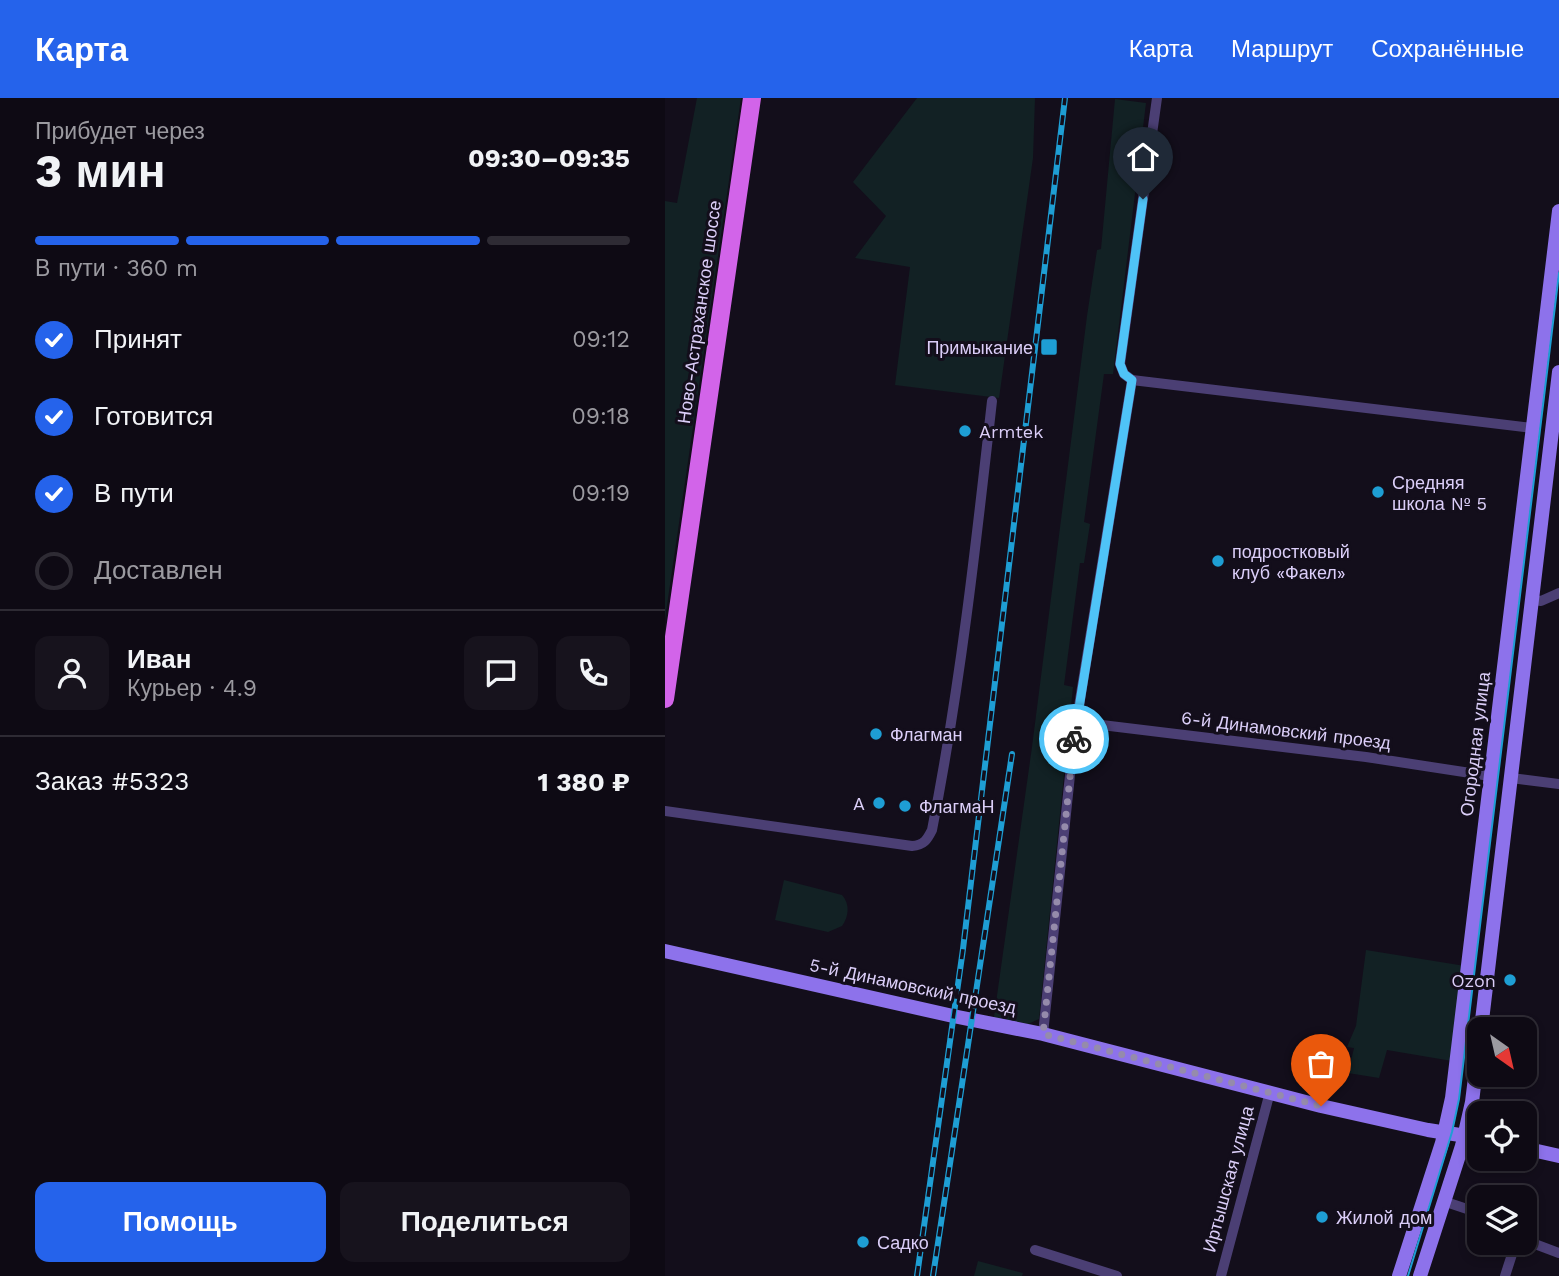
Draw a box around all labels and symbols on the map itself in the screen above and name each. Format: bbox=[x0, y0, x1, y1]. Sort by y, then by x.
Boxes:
pin bbox=[1113, 127, 1173, 199]
street label: Ново-Астраханское шоссе bbox=[673, 199, 725, 425]
place label: Примыкание bbox=[926, 337, 1033, 358]
marker: Примыкание bbox=[1039, 337, 1059, 357]
place label: Armtek bbox=[979, 421, 1043, 442]
marker: Armtek bbox=[957, 423, 973, 439]
place label: Средняя школа № 5 bbox=[1392, 472, 1487, 514]
marker: Средняя школа № 5 bbox=[1370, 484, 1386, 500]
place label: подростковый клуб «Факел» bbox=[1232, 541, 1350, 583]
marker: подростковый клуб «Факел» bbox=[1210, 553, 1226, 569]
street label: Огородная улица bbox=[1456, 669, 1494, 818]
courier bbox=[1039, 704, 1109, 774]
street label: 6-й Динамовский проезд bbox=[1180, 707, 1393, 753]
place label: Флагман bbox=[890, 724, 963, 745]
marker: Флагман bbox=[868, 726, 884, 742]
place label: A bbox=[853, 793, 865, 814]
marker: A bbox=[871, 795, 887, 811]
place label: ФлагмаН bbox=[919, 796, 995, 817]
marker: ФлагмаН bbox=[897, 798, 913, 814]
street label: 5-й Динамовский проезд bbox=[808, 954, 1019, 1018]
place label: Ozon bbox=[1451, 970, 1496, 991]
marker: Ozon bbox=[1502, 972, 1518, 988]
north arrow bbox=[1467, 1017, 1537, 1087]
pin bbox=[1291, 1034, 1351, 1106]
street label: Иртышская улица bbox=[1198, 1102, 1258, 1255]
place label: Жилой дом bbox=[1336, 1207, 1432, 1228]
marker: Жилой дом bbox=[1314, 1209, 1330, 1225]
place label: Садко bbox=[877, 1232, 929, 1253]
marker: Садко bbox=[855, 1234, 871, 1250]

